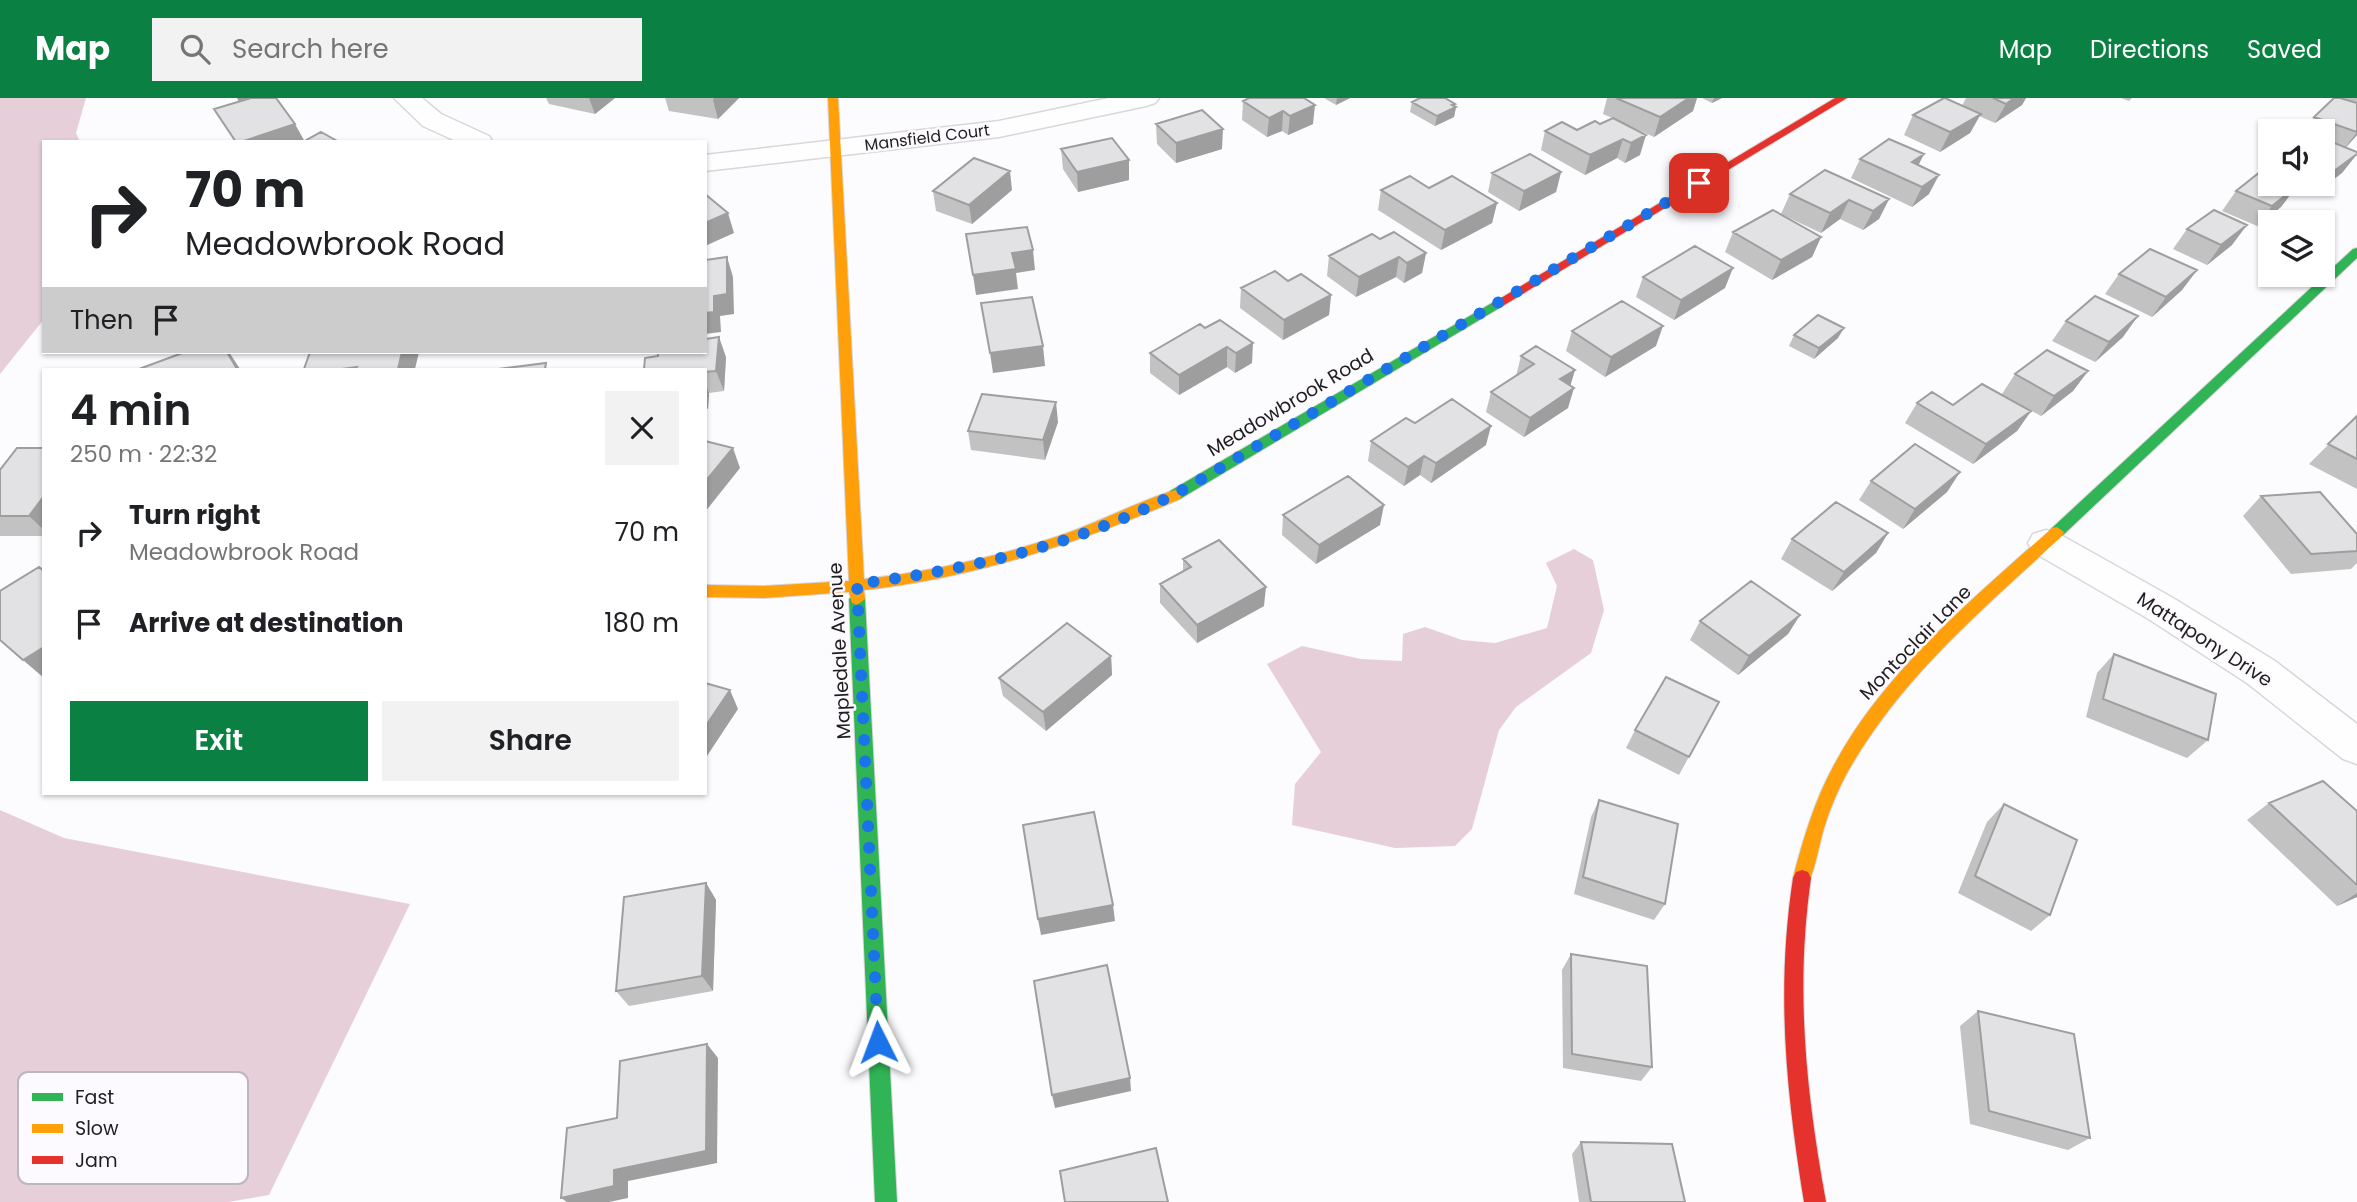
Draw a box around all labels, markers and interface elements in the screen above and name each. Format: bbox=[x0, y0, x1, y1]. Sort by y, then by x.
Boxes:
search box bbox=[152, 18, 642, 81]
text: Map bbox=[35, 25, 110, 72]
icon: search bbox=[176, 30, 214, 68]
text: Search here bbox=[232, 31, 389, 67]
text: Map bbox=[1999, 33, 2052, 66]
text: Directions bbox=[2090, 33, 2209, 66]
text: Saved bbox=[2247, 33, 2322, 66]
street label: Mansfield Court bbox=[863, 118, 991, 157]
map controls bbox=[2258, 119, 2335, 287]
button: sound bbox=[2258, 119, 2335, 196]
pin bbox=[1669, 153, 1729, 213]
text: 70 m bbox=[185, 156, 305, 224]
icon: arrive bbox=[1680, 164, 1718, 202]
icon: right bbox=[70, 168, 161, 259]
button: layers bbox=[2258, 210, 2335, 287]
text: Meadowbrook Road bbox=[185, 221, 505, 266]
icon: arrive bbox=[147, 301, 185, 339]
text: Then bbox=[70, 302, 133, 338]
street label: Meadowbrook Road bbox=[1202, 342, 1379, 463]
text: 4 min bbox=[70, 381, 191, 440]
button: close bbox=[605, 391, 679, 465]
text: 250 m · 22:32 bbox=[70, 438, 217, 470]
text: Turn right bbox=[129, 497, 261, 533]
icon: right bbox=[70, 514, 108, 552]
text: 70 m bbox=[615, 514, 679, 550]
text: Meadowbrook Road bbox=[129, 536, 359, 568]
street label: Mapledale Avenue bbox=[821, 562, 858, 740]
street label: Montoclair Lane bbox=[1853, 579, 1977, 706]
street label: Mattapony Drive bbox=[2132, 585, 2278, 693]
icon: arrive bbox=[70, 605, 108, 643]
text: Arrive at destination bbox=[129, 605, 404, 641]
text: 180 m bbox=[604, 605, 679, 641]
button: Exit bbox=[70, 701, 368, 781]
button: Share bbox=[382, 701, 679, 781]
position arrow bbox=[841, 1005, 915, 1079]
legend bbox=[18, 1072, 248, 1184]
text: Fast bbox=[75, 1084, 114, 1111]
text: Slow bbox=[75, 1115, 119, 1142]
text: Jam bbox=[75, 1147, 117, 1174]

